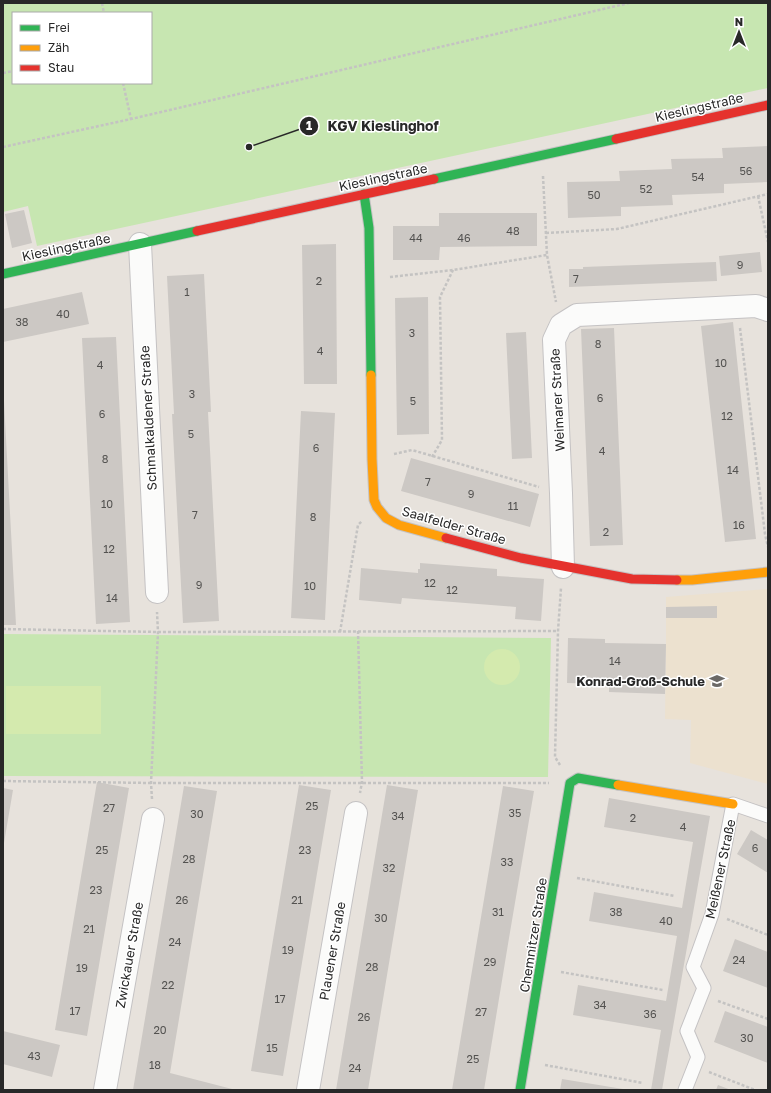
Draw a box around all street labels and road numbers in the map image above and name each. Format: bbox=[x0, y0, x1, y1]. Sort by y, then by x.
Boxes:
street label: Kieslingstraße bbox=[653, 89, 745, 125]
street label: Kieslingstraße bbox=[337, 160, 429, 194]
street label: Kieslingstraße bbox=[20, 230, 112, 264]
street label: Schmalkaldener Straße bbox=[136, 345, 160, 491]
street label: Weimarer Straße bbox=[546, 348, 568, 452]
street label: Saalfelder Straße bbox=[400, 502, 508, 548]
street label: Meißener Straße bbox=[702, 818, 738, 920]
street label: Chemnitzer Straße bbox=[516, 876, 550, 994]
street label: Plauener Straße bbox=[315, 900, 349, 1002]
street label: Zwickauer Straße bbox=[112, 901, 146, 1009]

